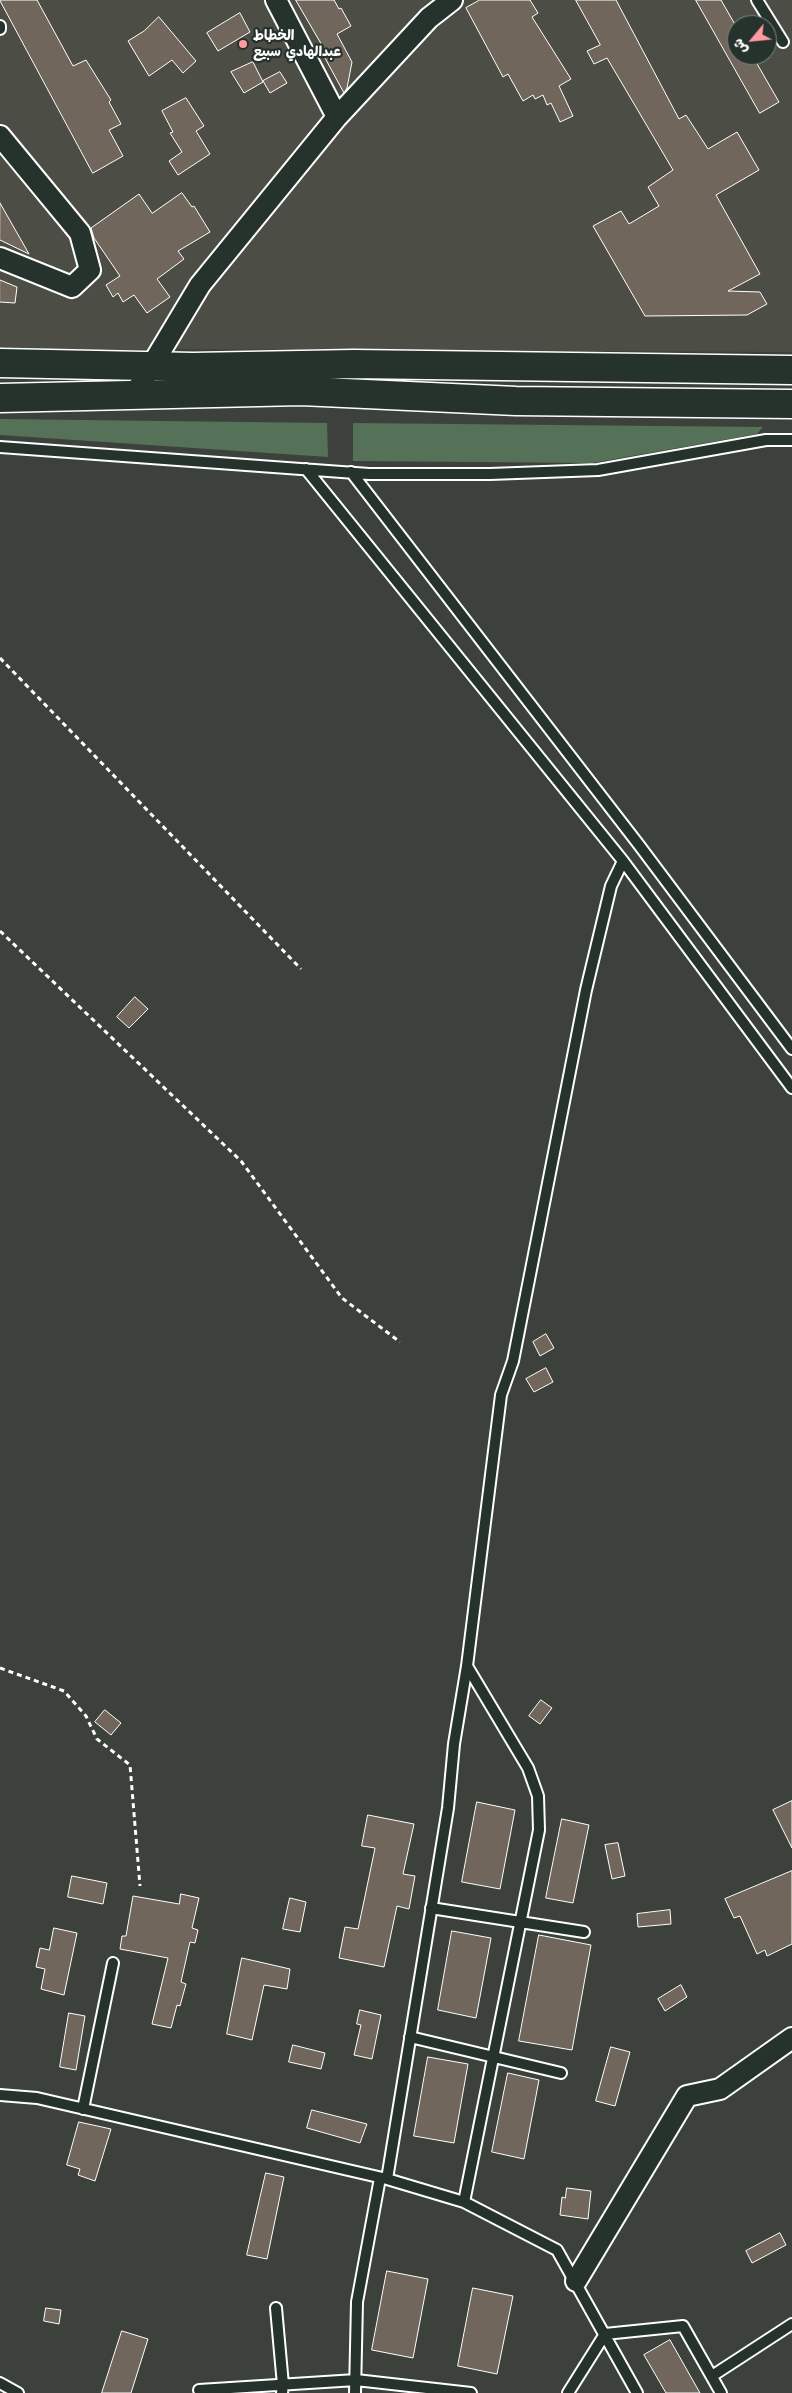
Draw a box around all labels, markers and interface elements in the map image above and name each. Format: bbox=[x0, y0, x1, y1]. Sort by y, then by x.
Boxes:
north arrow bbox=[727, 15, 777, 65]
place label: الخطاط عبدالهادي سبيع bbox=[253, 28, 341, 60]
text: ش bbox=[728, 36, 751, 58]
marker: الخطاط عبدالهادي سبيع bbox=[237, 38, 249, 50]

